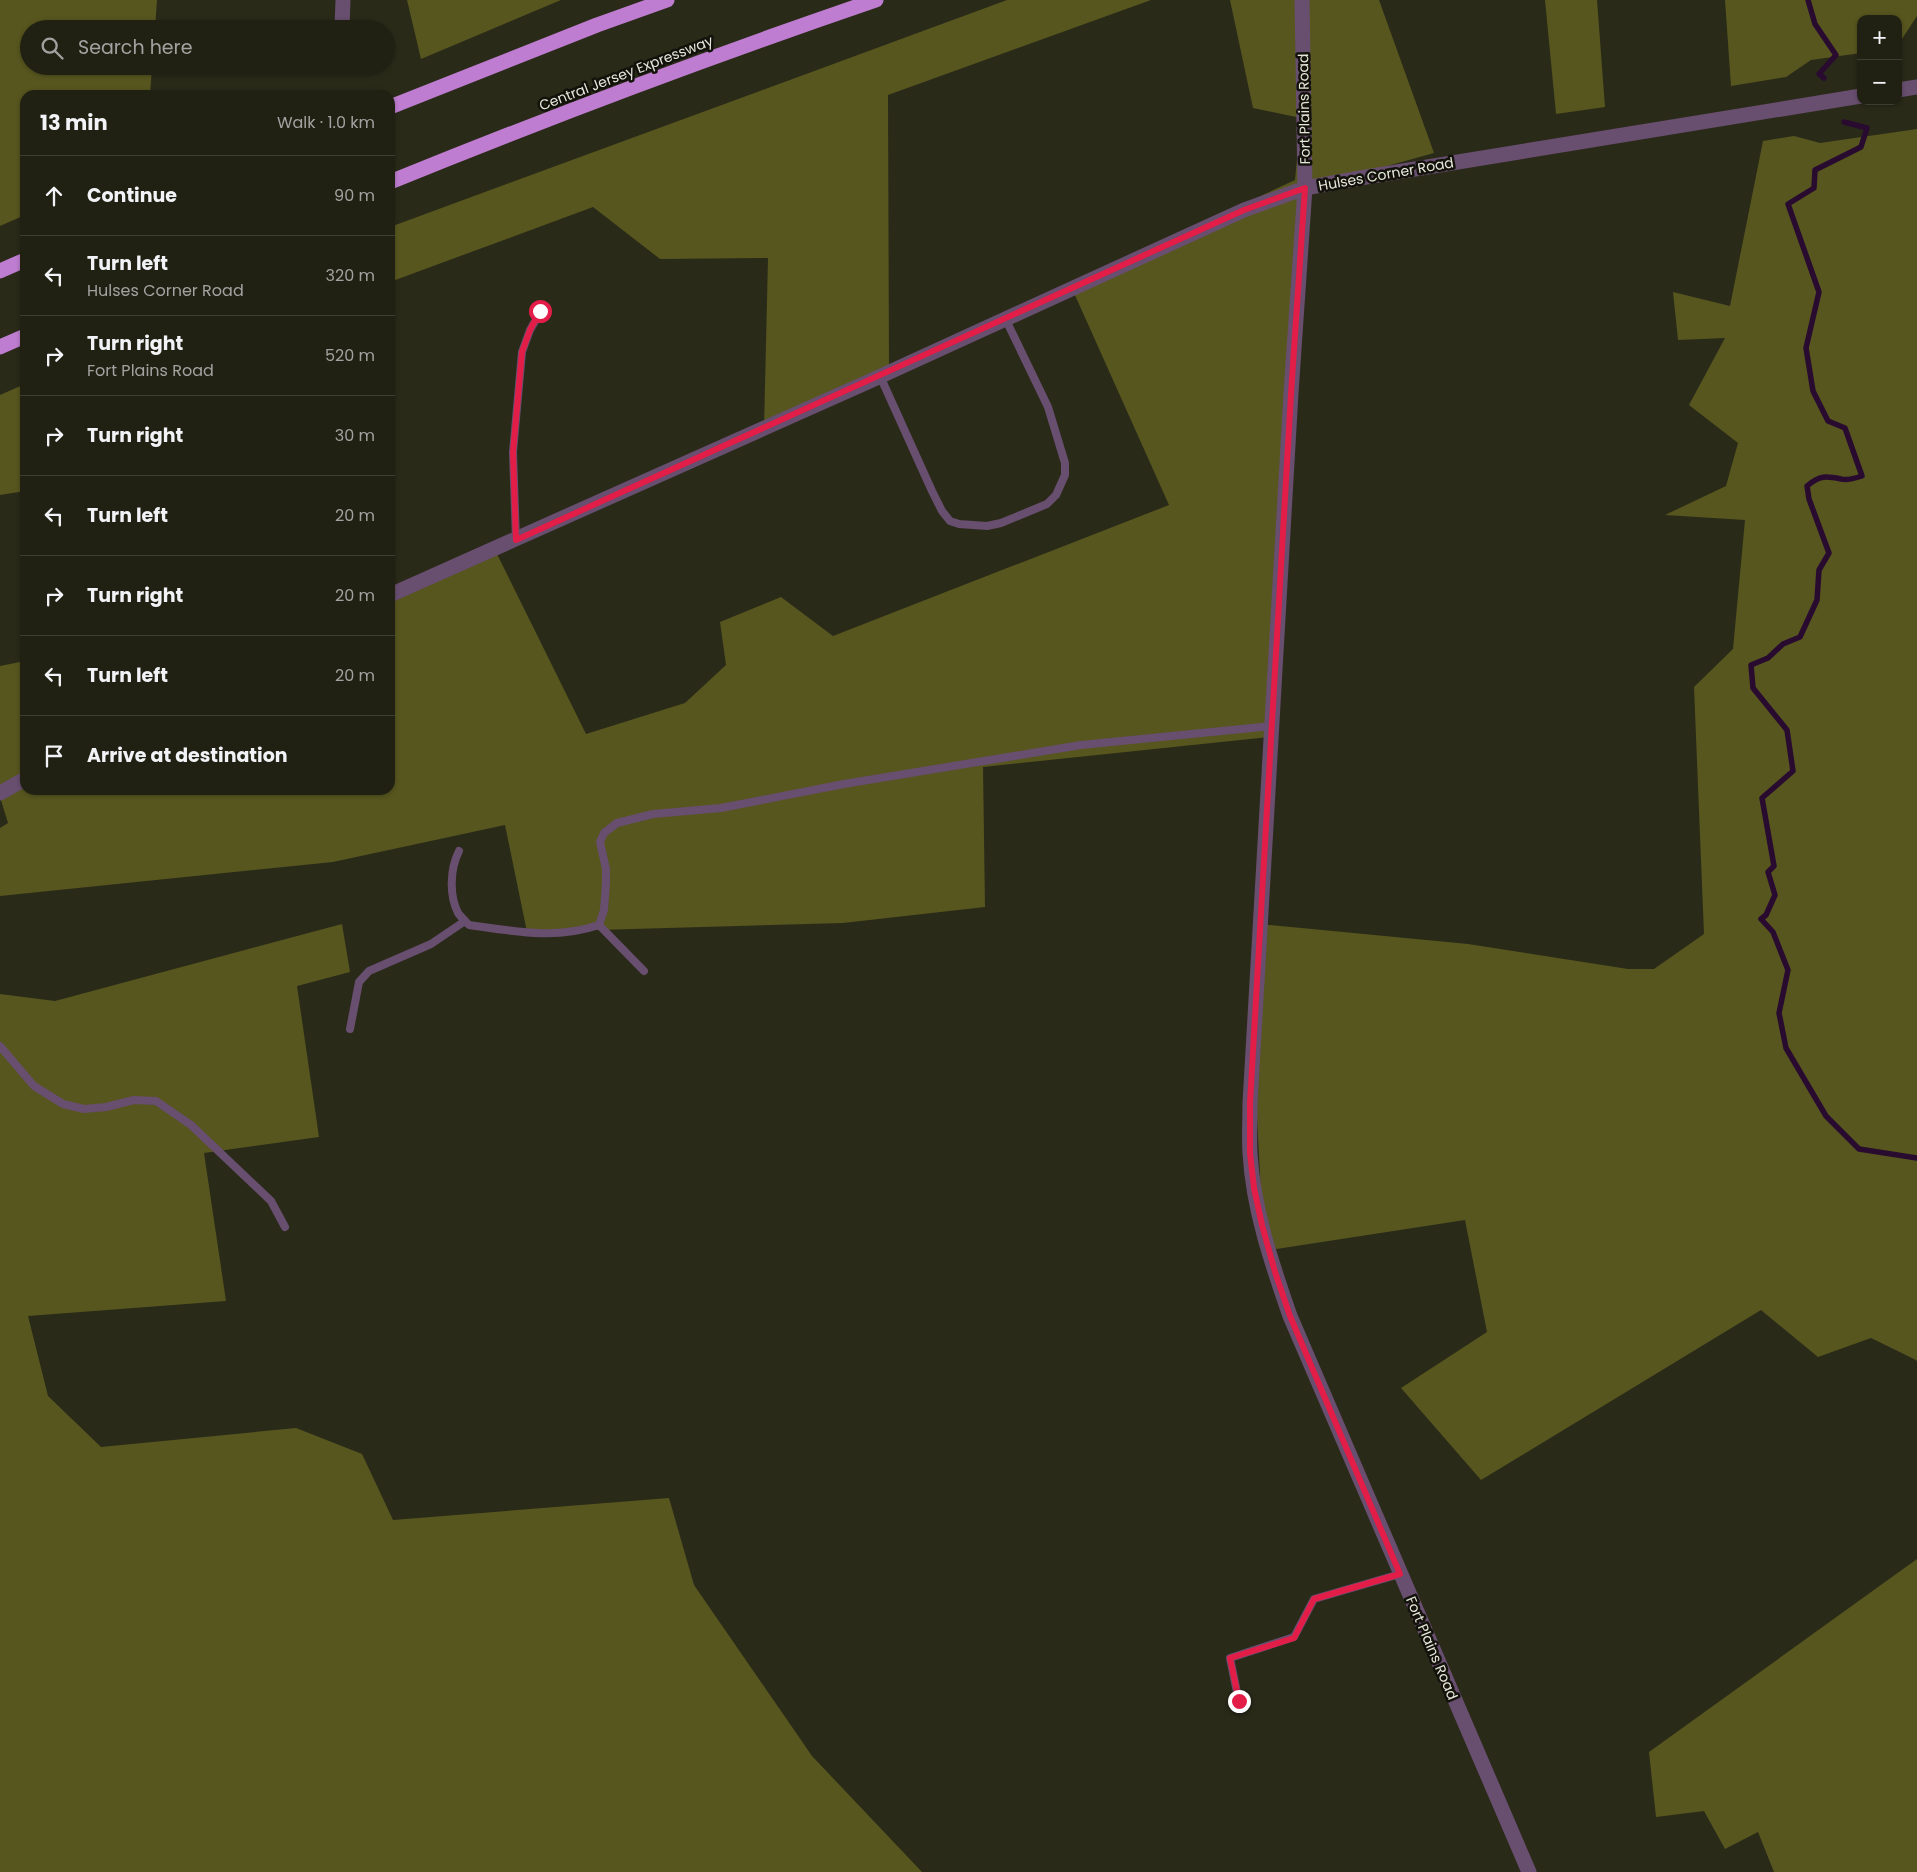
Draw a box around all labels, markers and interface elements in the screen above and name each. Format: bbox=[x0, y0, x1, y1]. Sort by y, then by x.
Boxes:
map controls bbox=[1857, 15, 1902, 105]
button: + bbox=[1857, 15, 1902, 60]
search box bbox=[20, 20, 395, 75]
street label: Central Jersey Expressway bbox=[536, 30, 716, 115]
icon: search bbox=[38, 34, 66, 62]
text: Search here bbox=[78, 34, 192, 61]
street label: Fort Plains Road bbox=[1293, 53, 1315, 165]
button: − bbox=[1857, 60, 1902, 105]
text: 13 min bbox=[40, 108, 108, 137]
text: Walk · 1.0 km bbox=[277, 111, 375, 134]
street label: Hulses Corner Road bbox=[1317, 152, 1455, 196]
icon: ahead bbox=[40, 182, 68, 210]
text: Continue bbox=[87, 182, 177, 209]
text: 90 m bbox=[334, 184, 375, 207]
text: Turn left bbox=[87, 250, 168, 277]
icon: left bbox=[40, 262, 68, 290]
text: 320 m bbox=[326, 264, 375, 287]
text: Hulses Corner Road bbox=[87, 279, 244, 302]
route start bbox=[529, 300, 552, 323]
text: Turn right bbox=[87, 330, 183, 357]
icon: right bbox=[40, 342, 68, 370]
text: 520 m bbox=[325, 344, 375, 367]
text: Fort Plains Road bbox=[87, 359, 214, 382]
icon: right bbox=[40, 422, 68, 450]
text: Turn right bbox=[87, 422, 183, 449]
text: 30 m bbox=[335, 424, 375, 447]
icon: left bbox=[40, 502, 68, 530]
text: Turn left bbox=[87, 502, 168, 529]
text: 20 m bbox=[335, 504, 375, 527]
icon: right bbox=[40, 582, 68, 610]
text: Turn right bbox=[87, 582, 183, 609]
text: 20 m bbox=[335, 584, 375, 607]
icon: left bbox=[40, 662, 68, 690]
text: Turn left bbox=[87, 662, 168, 689]
text: 20 m bbox=[335, 664, 375, 687]
icon: arrive bbox=[40, 742, 68, 770]
text: Arrive at destination bbox=[87, 742, 288, 769]
street label: Fort Plains Road bbox=[1401, 1593, 1463, 1703]
route end bbox=[1228, 1690, 1251, 1713]

